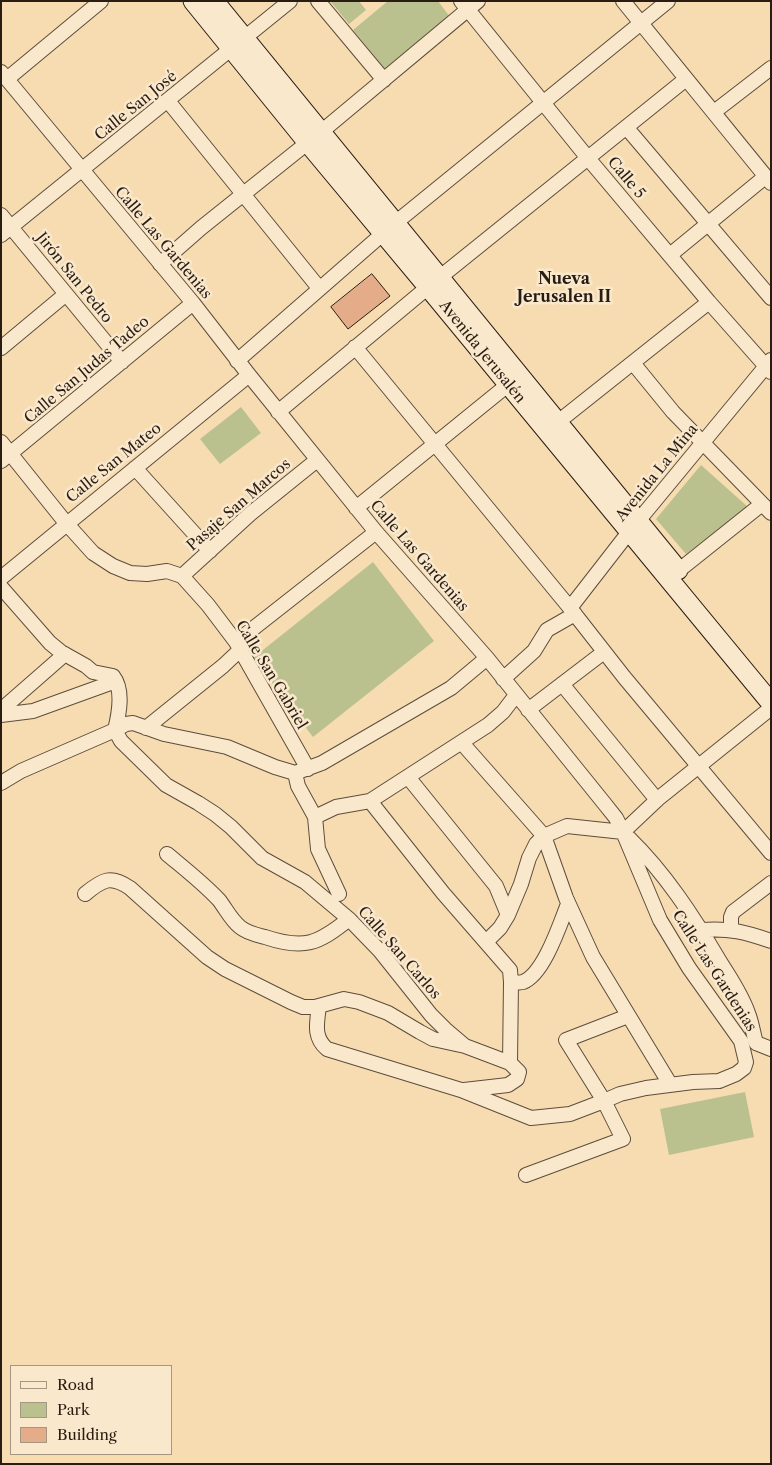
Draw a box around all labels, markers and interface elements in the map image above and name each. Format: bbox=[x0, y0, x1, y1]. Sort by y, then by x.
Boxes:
street label: Calle San José bbox=[91, 67, 181, 145]
street label: Calle 5 bbox=[603, 153, 649, 203]
street label: Calle Las Gardenias bbox=[111, 183, 215, 303]
street label: Jirón San Pedro bbox=[32, 229, 116, 327]
district label: Nueva Jerusalen II bbox=[517, 269, 611, 307]
street label: Avenida Jerusalén bbox=[435, 297, 529, 407]
street label: Calle San Judas Tadeo bbox=[21, 313, 153, 427]
street label: Calle San Mateo bbox=[63, 419, 165, 507]
street label: Avenida La Mina bbox=[612, 421, 702, 525]
street label: Pasaje San Marcos bbox=[183, 455, 295, 555]
street label: Calle Las Gardenias bbox=[366, 497, 472, 615]
street label: Calle San Gabriel bbox=[231, 617, 311, 733]
street label: Calle San Carlos bbox=[354, 903, 444, 1003]
street label: Calle Las Gardenias bbox=[668, 907, 760, 1035]
legend bbox=[10, 1365, 172, 1455]
text: Road bbox=[57, 1375, 94, 1394]
text: Park bbox=[57, 1400, 90, 1419]
text: Building bbox=[57, 1425, 117, 1444]

